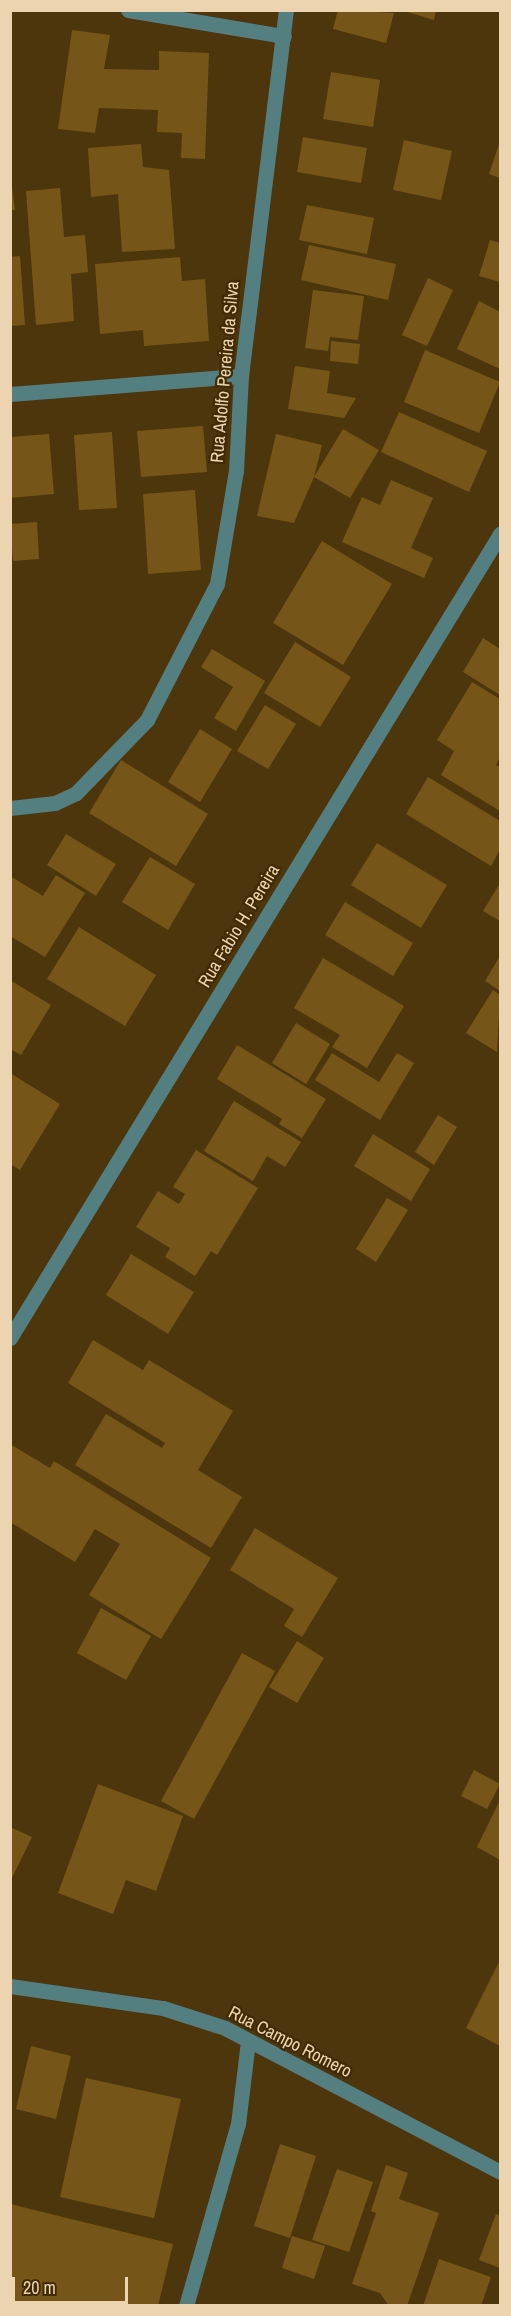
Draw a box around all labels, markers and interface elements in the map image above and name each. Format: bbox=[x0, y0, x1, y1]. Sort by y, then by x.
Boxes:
street label: Rua Adolfo Pereira da Silva bbox=[206, 280, 244, 464]
street label: Rua Fabio H. Pereira bbox=[194, 861, 284, 991]
street label: Rua Campo Romero bbox=[225, 2002, 355, 2082]
scale bar bbox=[15, 2265, 130, 2303]
text: 20 m bbox=[23, 2275, 56, 2300]

